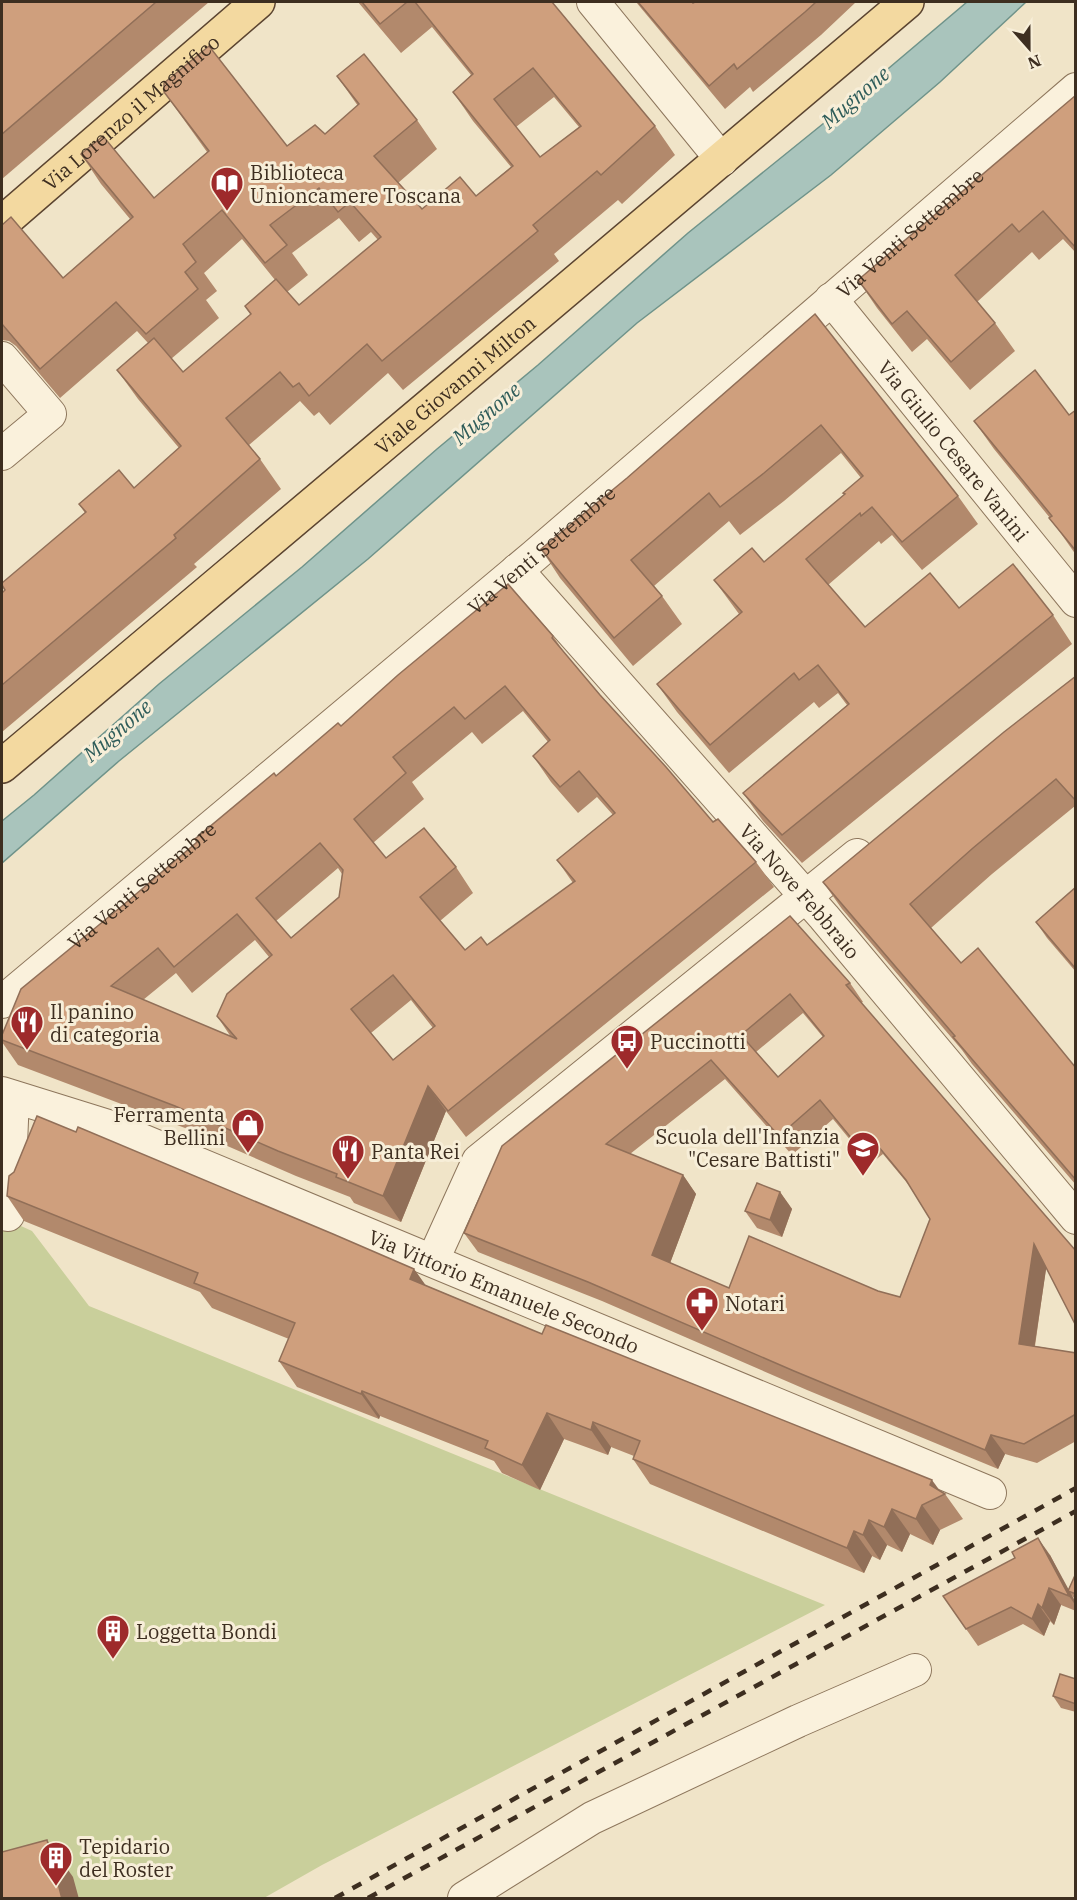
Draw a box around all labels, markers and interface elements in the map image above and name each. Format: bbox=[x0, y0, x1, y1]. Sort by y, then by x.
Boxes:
north arrow bbox=[999, 18, 1059, 78]
street label: Via Lorenzo il Magnifico bbox=[37, 28, 225, 196]
text: N bbox=[1025, 50, 1044, 74]
water label: Mugnone bbox=[814, 59, 896, 135]
place label: Biblioteca Unioncamere Toscana bbox=[250, 159, 461, 209]
street label: Via Venti Settembre bbox=[830, 161, 989, 303]
library icon: Biblioteca Unioncamere Toscana bbox=[209, 165, 245, 212]
street label: Viale Giovanni Milton bbox=[369, 309, 541, 460]
street label: Via Giulio Cesare Vanini bbox=[872, 354, 1035, 547]
water label: Mugnone bbox=[445, 375, 527, 451]
street label: Via Venti Settembre bbox=[461, 479, 621, 620]
water label: Mugnone bbox=[76, 692, 158, 768]
street label: Via Venti Settembre bbox=[61, 815, 222, 955]
street label: Via Nove Febbraio bbox=[734, 818, 867, 964]
place label: Il panino di categoria bbox=[50, 998, 160, 1048]
restaurant icon: Il panino di categoria bbox=[9, 1004, 45, 1051]
bus stop icon: Puccinotti bbox=[609, 1023, 645, 1070]
place label: Puccinotti bbox=[650, 1028, 746, 1055]
place label: Ferramenta Bellini bbox=[113, 1101, 225, 1151]
shop icon: Ferramenta Bellini bbox=[230, 1107, 266, 1154]
place label: Scuola dell'Infanzia "Cesare Battisti" bbox=[655, 1123, 840, 1173]
school or university icon: Scuola dell'Infanzia "Cesare Battisti" bbox=[845, 1130, 881, 1177]
restaurant icon: Panta Rei bbox=[330, 1133, 366, 1180]
place label: Panta Rei bbox=[371, 1138, 460, 1165]
street label: Via Vittorio Emanuele Secondo bbox=[365, 1223, 643, 1359]
pharmacy icon: Notari bbox=[684, 1285, 720, 1332]
place label: Notari bbox=[725, 1290, 785, 1317]
building icon: Loggetta Bondi bbox=[95, 1613, 131, 1660]
place label: Loggetta Bondi bbox=[136, 1618, 277, 1645]
place label: Tepidario del Roster bbox=[79, 1833, 173, 1883]
building icon: Tepidario del Roster bbox=[38, 1840, 74, 1887]

